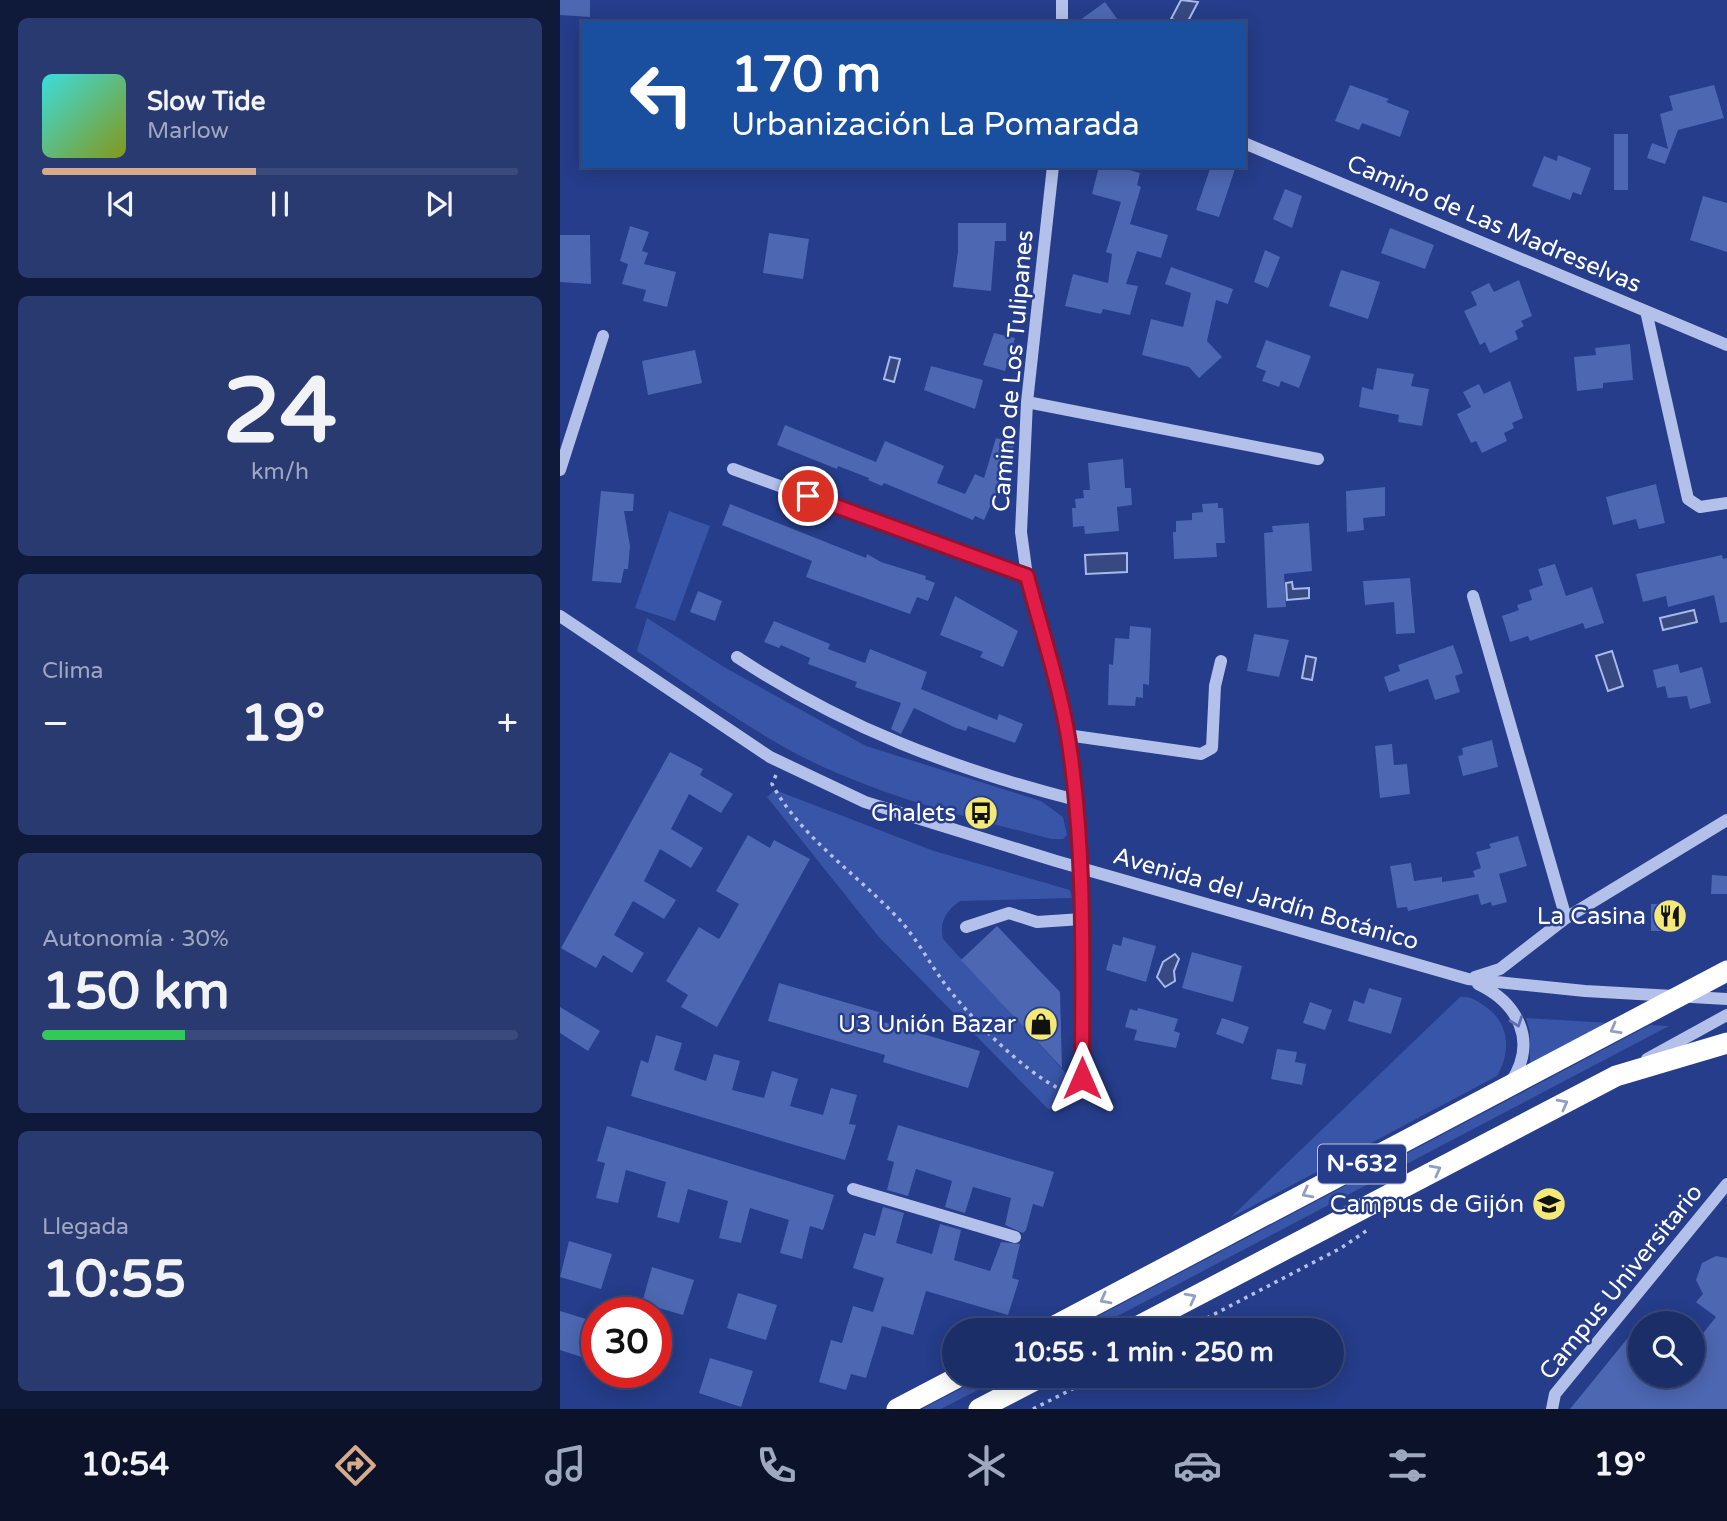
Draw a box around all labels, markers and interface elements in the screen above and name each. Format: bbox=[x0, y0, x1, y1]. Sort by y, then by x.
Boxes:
text: 170 m bbox=[731, 46, 881, 105]
icon: left bbox=[616, 49, 707, 140]
text: Slow Tide bbox=[147, 86, 265, 117]
text: Urbanización La Pomarada bbox=[731, 106, 1140, 144]
text: Marlow bbox=[147, 117, 229, 145]
street label: Camino de Las Madreselvas bbox=[1343, 149, 1645, 299]
icon: previous bbox=[102, 185, 140, 223]
icon: pause bbox=[261, 185, 299, 223]
icon: next bbox=[420, 185, 458, 223]
street label: Camino de Los Tulipanes bbox=[986, 229, 1040, 513]
text: 24 bbox=[223, 357, 337, 467]
text: km/h bbox=[251, 458, 309, 486]
pin bbox=[778, 466, 838, 526]
icon: arrive bbox=[789, 477, 827, 515]
text: Clima bbox=[42, 657, 103, 685]
text: 19° bbox=[240, 692, 325, 755]
text: − bbox=[42, 701, 69, 747]
text: + bbox=[497, 701, 518, 747]
bus stop icon: Chalets bbox=[962, 794, 1000, 832]
place label: Chalets bbox=[871, 799, 956, 828]
street label: Avenida del Jardín Botánico bbox=[1110, 841, 1422, 957]
restaurant icon: La Casina bbox=[1651, 897, 1689, 935]
place label: La Casina bbox=[1537, 902, 1646, 931]
text: Autonomía · 30% bbox=[42, 925, 229, 953]
text: 150 km bbox=[42, 960, 230, 1023]
shop icon: U3 Unión Bazar bbox=[1022, 1005, 1060, 1043]
place label: U3 Unión Bazar bbox=[838, 1010, 1017, 1039]
one-way arrow bbox=[1509, 1015, 1523, 1027]
one-way arrow bbox=[1610, 1021, 1623, 1034]
position arrow bbox=[1045, 1041, 1119, 1115]
one-way arrow bbox=[1556, 1098, 1568, 1112]
road number: N-632 bbox=[1318, 1144, 1406, 1184]
one-way arrow bbox=[1429, 1165, 1441, 1179]
street label: Campus Universitario bbox=[1533, 1178, 1709, 1386]
one-way arrow bbox=[1301, 1185, 1314, 1199]
school or university icon: Campus de Gijón bbox=[1530, 1185, 1568, 1223]
place label: Campus de Gijón bbox=[1330, 1190, 1524, 1219]
text: Llegada bbox=[42, 1213, 129, 1241]
text: 10:55 bbox=[42, 1248, 186, 1311]
one-way arrow bbox=[1100, 1291, 1112, 1305]
one-way arrow bbox=[1184, 1293, 1196, 1306]
speed limit sign: 30 bbox=[581, 1297, 672, 1388]
map controls bbox=[1628, 1311, 1705, 1388]
button: search bbox=[1628, 1311, 1705, 1388]
text: 10:55 · 1 min · 250 m bbox=[1012, 1337, 1274, 1368]
icon: directions bbox=[331, 1441, 380, 1490]
icon: music bbox=[541, 1441, 590, 1490]
icon: phone bbox=[752, 1441, 801, 1490]
icon: climate bbox=[962, 1441, 1011, 1490]
icon: car bbox=[1173, 1441, 1222, 1490]
icon: filters bbox=[1383, 1441, 1432, 1490]
text: 10:54 bbox=[81, 1446, 169, 1484]
text: 19° bbox=[1594, 1446, 1646, 1484]

